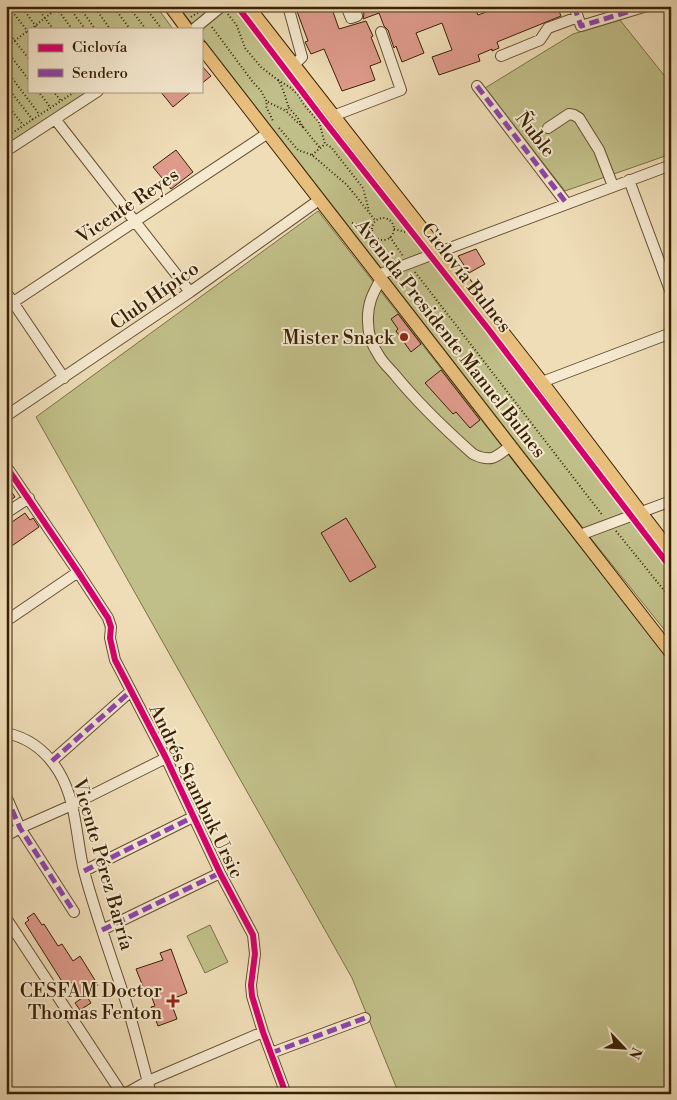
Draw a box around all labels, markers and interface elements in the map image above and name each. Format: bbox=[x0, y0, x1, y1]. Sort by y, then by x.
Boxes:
legend bbox=[28, 28, 202, 92]
text: Ciclovía bbox=[72, 38, 128, 57]
text: Sendero bbox=[72, 64, 128, 83]
street label: Ñuble bbox=[510, 106, 562, 162]
street label: Vicente Reyes bbox=[71, 163, 183, 250]
street label: Avenida Presidente Manuel Bulnes bbox=[349, 214, 551, 463]
street label: Ciclovía Bulnes bbox=[416, 218, 517, 337]
street label: Club Hípico bbox=[105, 256, 204, 335]
place label: Mister Snack bbox=[283, 326, 395, 350]
marker: Mister Snack bbox=[398, 331, 410, 343]
street label: Andrés Stambuk Ursic bbox=[143, 700, 249, 882]
street label: Vicente Pérez Barría bbox=[67, 775, 139, 953]
place label: CESFAM Doctor Thomas Fenton bbox=[20, 979, 162, 1025]
marker: CESFAM Doctor Thomas Fenton bbox=[166, 994, 180, 1008]
north arrow bbox=[600, 1022, 650, 1072]
text: N bbox=[624, 1044, 645, 1062]

